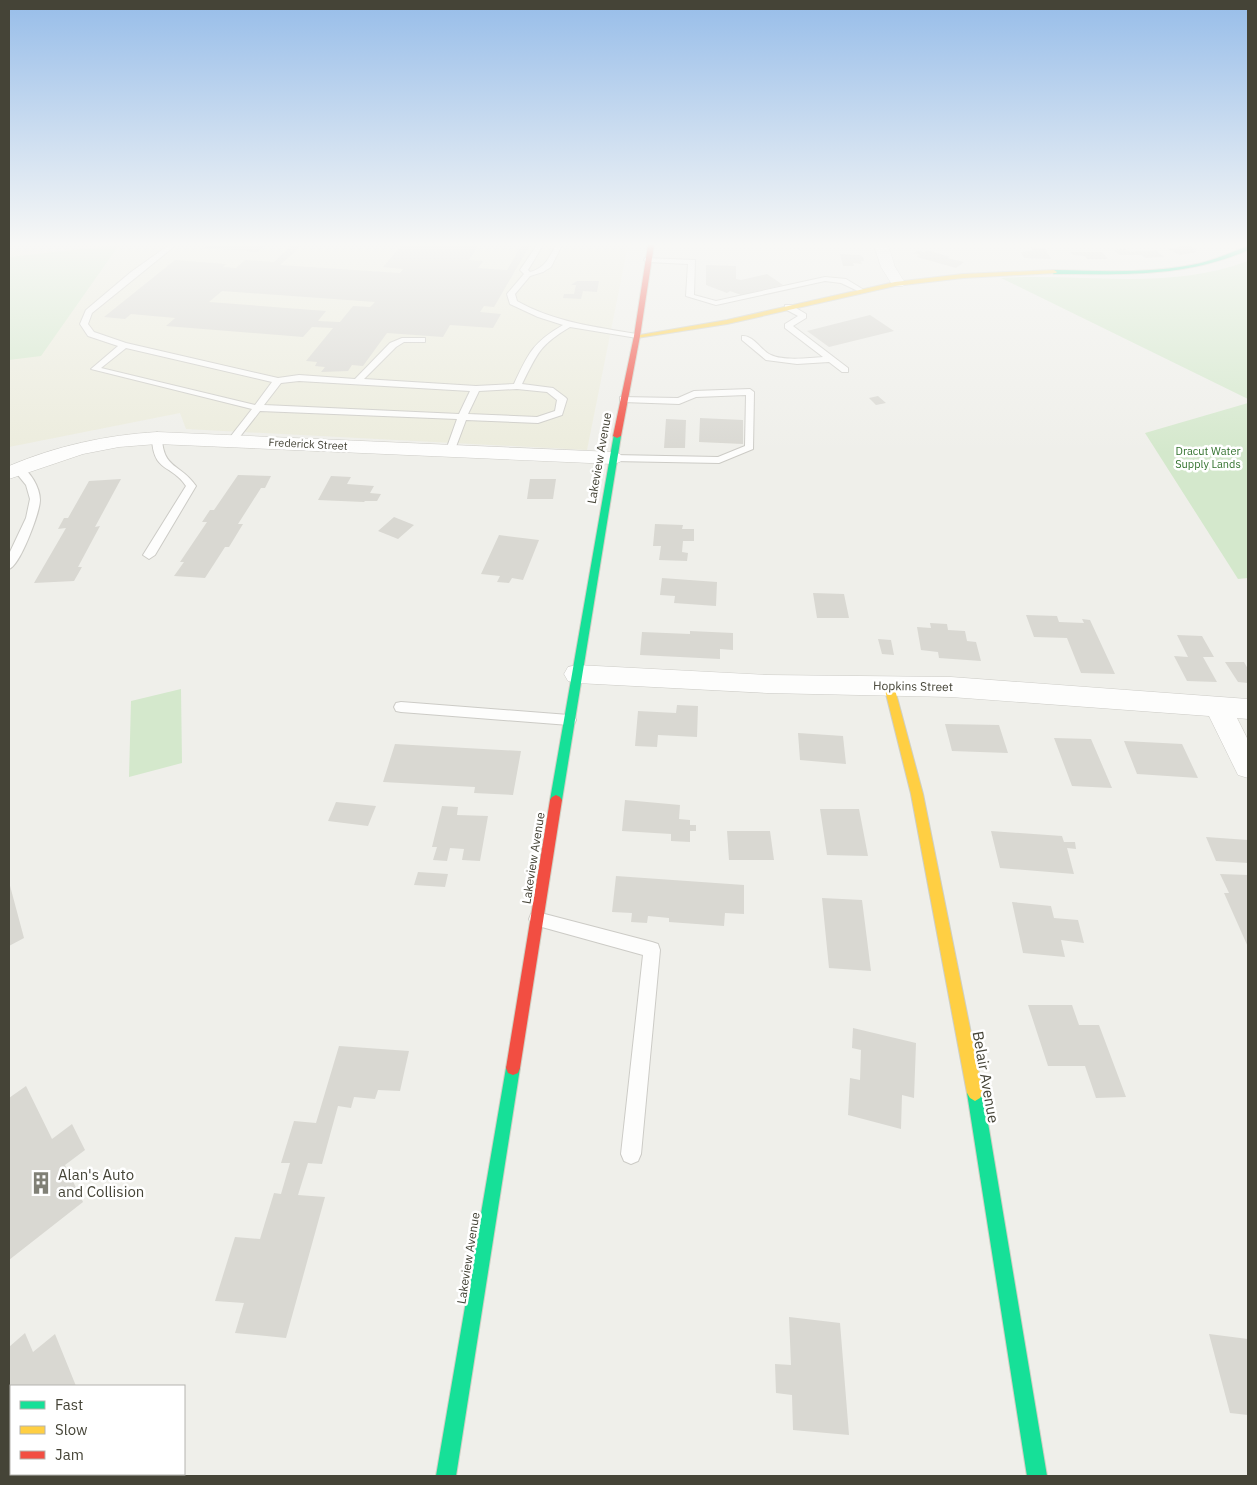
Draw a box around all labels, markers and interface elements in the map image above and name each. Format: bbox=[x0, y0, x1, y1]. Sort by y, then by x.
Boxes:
street label: Lakeview Avenue bbox=[584, 411, 614, 505]
street label: Frederick Street bbox=[268, 435, 348, 453]
park label: Dracut Water Supply Lands bbox=[1175, 444, 1241, 471]
street label: Hopkins Street bbox=[873, 678, 953, 694]
street label: Lakeview Avenue bbox=[518, 811, 548, 905]
street label: Belair Avenue bbox=[969, 1030, 1003, 1124]
place label: Alan's Auto and Collision bbox=[58, 1165, 144, 1201]
building icon: Alan's Auto and Collision bbox=[28, 1170, 54, 1196]
street label: Lakeview Avenue bbox=[453, 1211, 483, 1305]
legend bbox=[10, 1385, 185, 1475]
text: Fast bbox=[55, 1395, 83, 1414]
text: Slow bbox=[55, 1420, 88, 1439]
text: Jam bbox=[55, 1445, 84, 1464]

